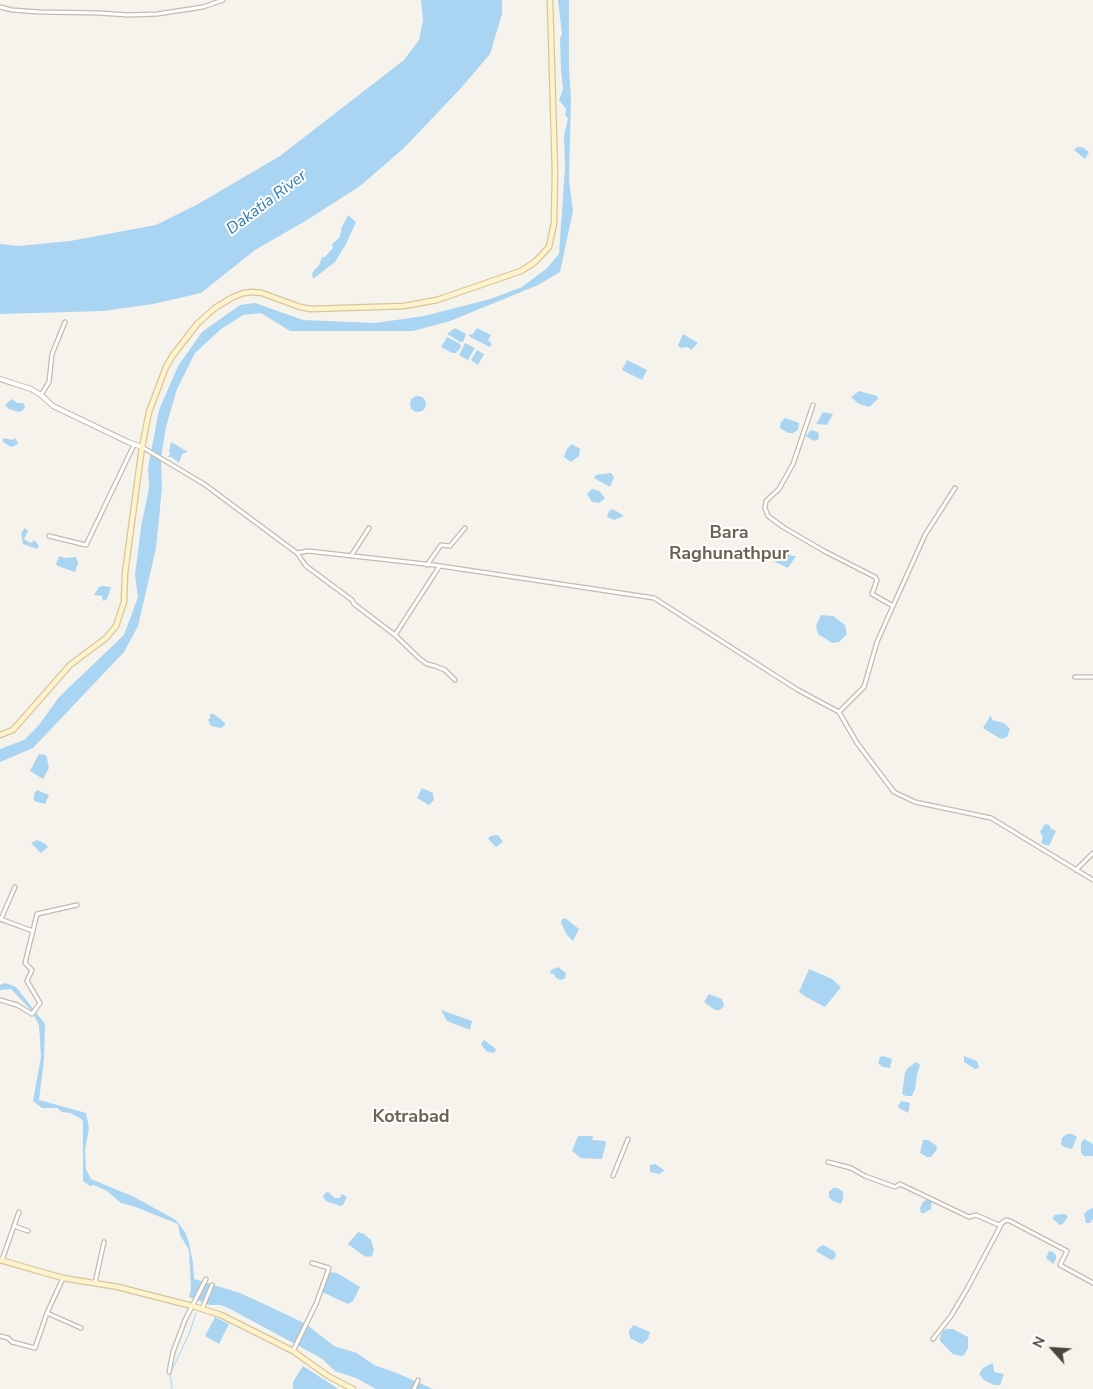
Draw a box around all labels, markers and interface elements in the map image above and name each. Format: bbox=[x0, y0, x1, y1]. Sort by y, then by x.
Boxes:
water label: Dakatia River bbox=[223, 167, 311, 239]
district label: Bara Raghunathpur bbox=[669, 523, 789, 566]
district label: Kotrabad bbox=[372, 1107, 450, 1129]
north arrow bbox=[1028, 1324, 1078, 1374]
text: N bbox=[1028, 1333, 1050, 1351]

